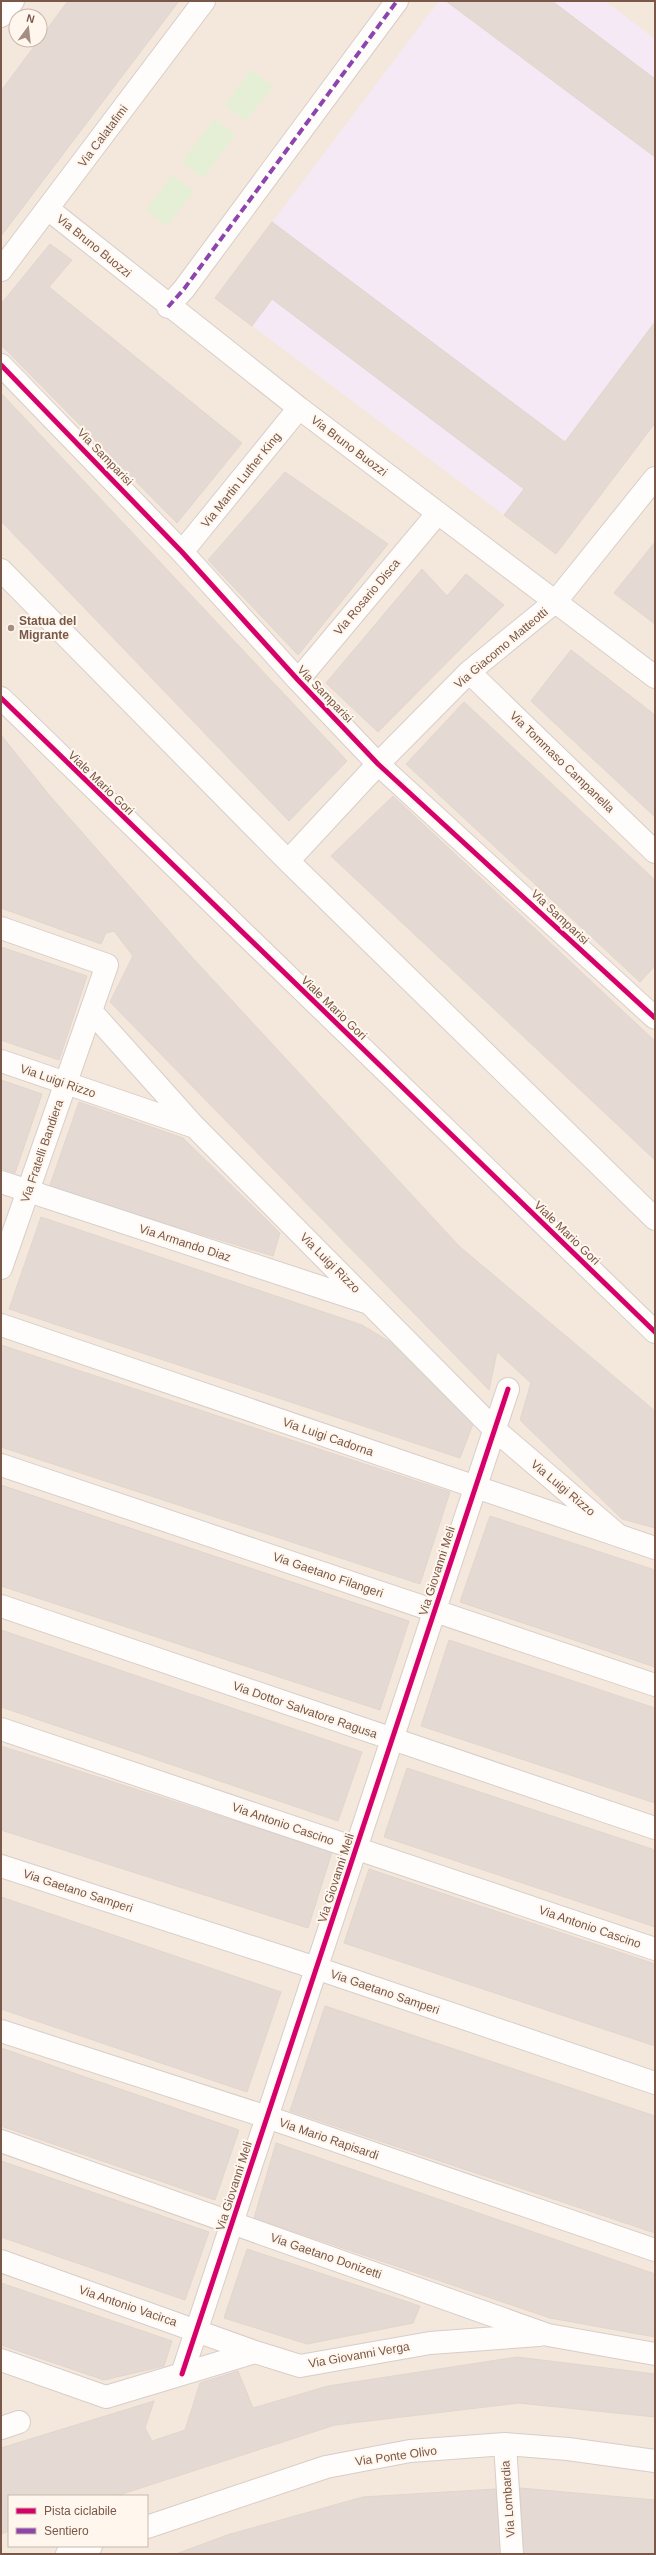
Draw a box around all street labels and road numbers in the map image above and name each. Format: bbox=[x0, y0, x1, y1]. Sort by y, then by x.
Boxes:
street label: Via Calatafimi bbox=[75, 102, 131, 170]
street label: Via Bruno Buozzi bbox=[54, 212, 134, 280]
street label: Via Bruno Buozzi bbox=[308, 413, 390, 479]
street label: Via Samparisi bbox=[74, 426, 136, 488]
street label: Via Martin Luther King bbox=[198, 430, 284, 530]
street label: Via Rosario Disca bbox=[331, 556, 403, 638]
street label: Via Giacomo Matteotti bbox=[451, 605, 551, 691]
street label: Via Samparisi bbox=[294, 663, 356, 725]
street label: Via Tommaso Campanella bbox=[507, 708, 617, 816]
street label: Viale Mario Gori bbox=[65, 748, 137, 818]
street label: Via Samparisi bbox=[528, 887, 592, 947]
street label: Viale Mario Gori bbox=[298, 973, 370, 1043]
street label: Via Luigi Rizzo bbox=[18, 1061, 98, 1101]
street label: Via Fratelli Bandiera bbox=[18, 1097, 66, 1204]
street label: Viale Mario Gori bbox=[531, 1198, 603, 1268]
street label: Via Armando Diaz bbox=[137, 1222, 233, 1264]
street label: Via Luigi Rizzo bbox=[297, 1230, 363, 1296]
street label: Via Luigi Cadorna bbox=[281, 1415, 376, 1459]
street label: Via Luigi Rizzo bbox=[528, 1457, 598, 1519]
street label: Via Giovanni Meli bbox=[416, 1525, 458, 1617]
street label: Via Gaetano Filangeri bbox=[271, 1550, 385, 1600]
street label: Via Dottor Salvatore Ragusa bbox=[231, 1679, 379, 1741]
street label: Via Antonio Cascino bbox=[230, 1800, 336, 1848]
street label: Via Giovanni Meli bbox=[315, 1832, 357, 1924]
street label: Via Gaetano Samperi bbox=[21, 1867, 135, 1915]
street label: Via Antonio Cascino bbox=[537, 1903, 643, 1951]
street label: Via Gaetano Samperi bbox=[329, 1967, 441, 2017]
street label: Via Mario Rapisardi bbox=[277, 2115, 381, 2163]
street label: Via Giovanni Meli bbox=[213, 2140, 255, 2232]
street label: Via Gaetano Donizetti bbox=[269, 2230, 383, 2282]
street label: Via Antonio Vacirca bbox=[77, 2283, 179, 2329]
street label: Via Giovanni Verga bbox=[307, 2339, 411, 2371]
street label: Via Ponte Olivo bbox=[354, 2443, 438, 2469]
street label: Via Lombardia bbox=[498, 2460, 518, 2538]

